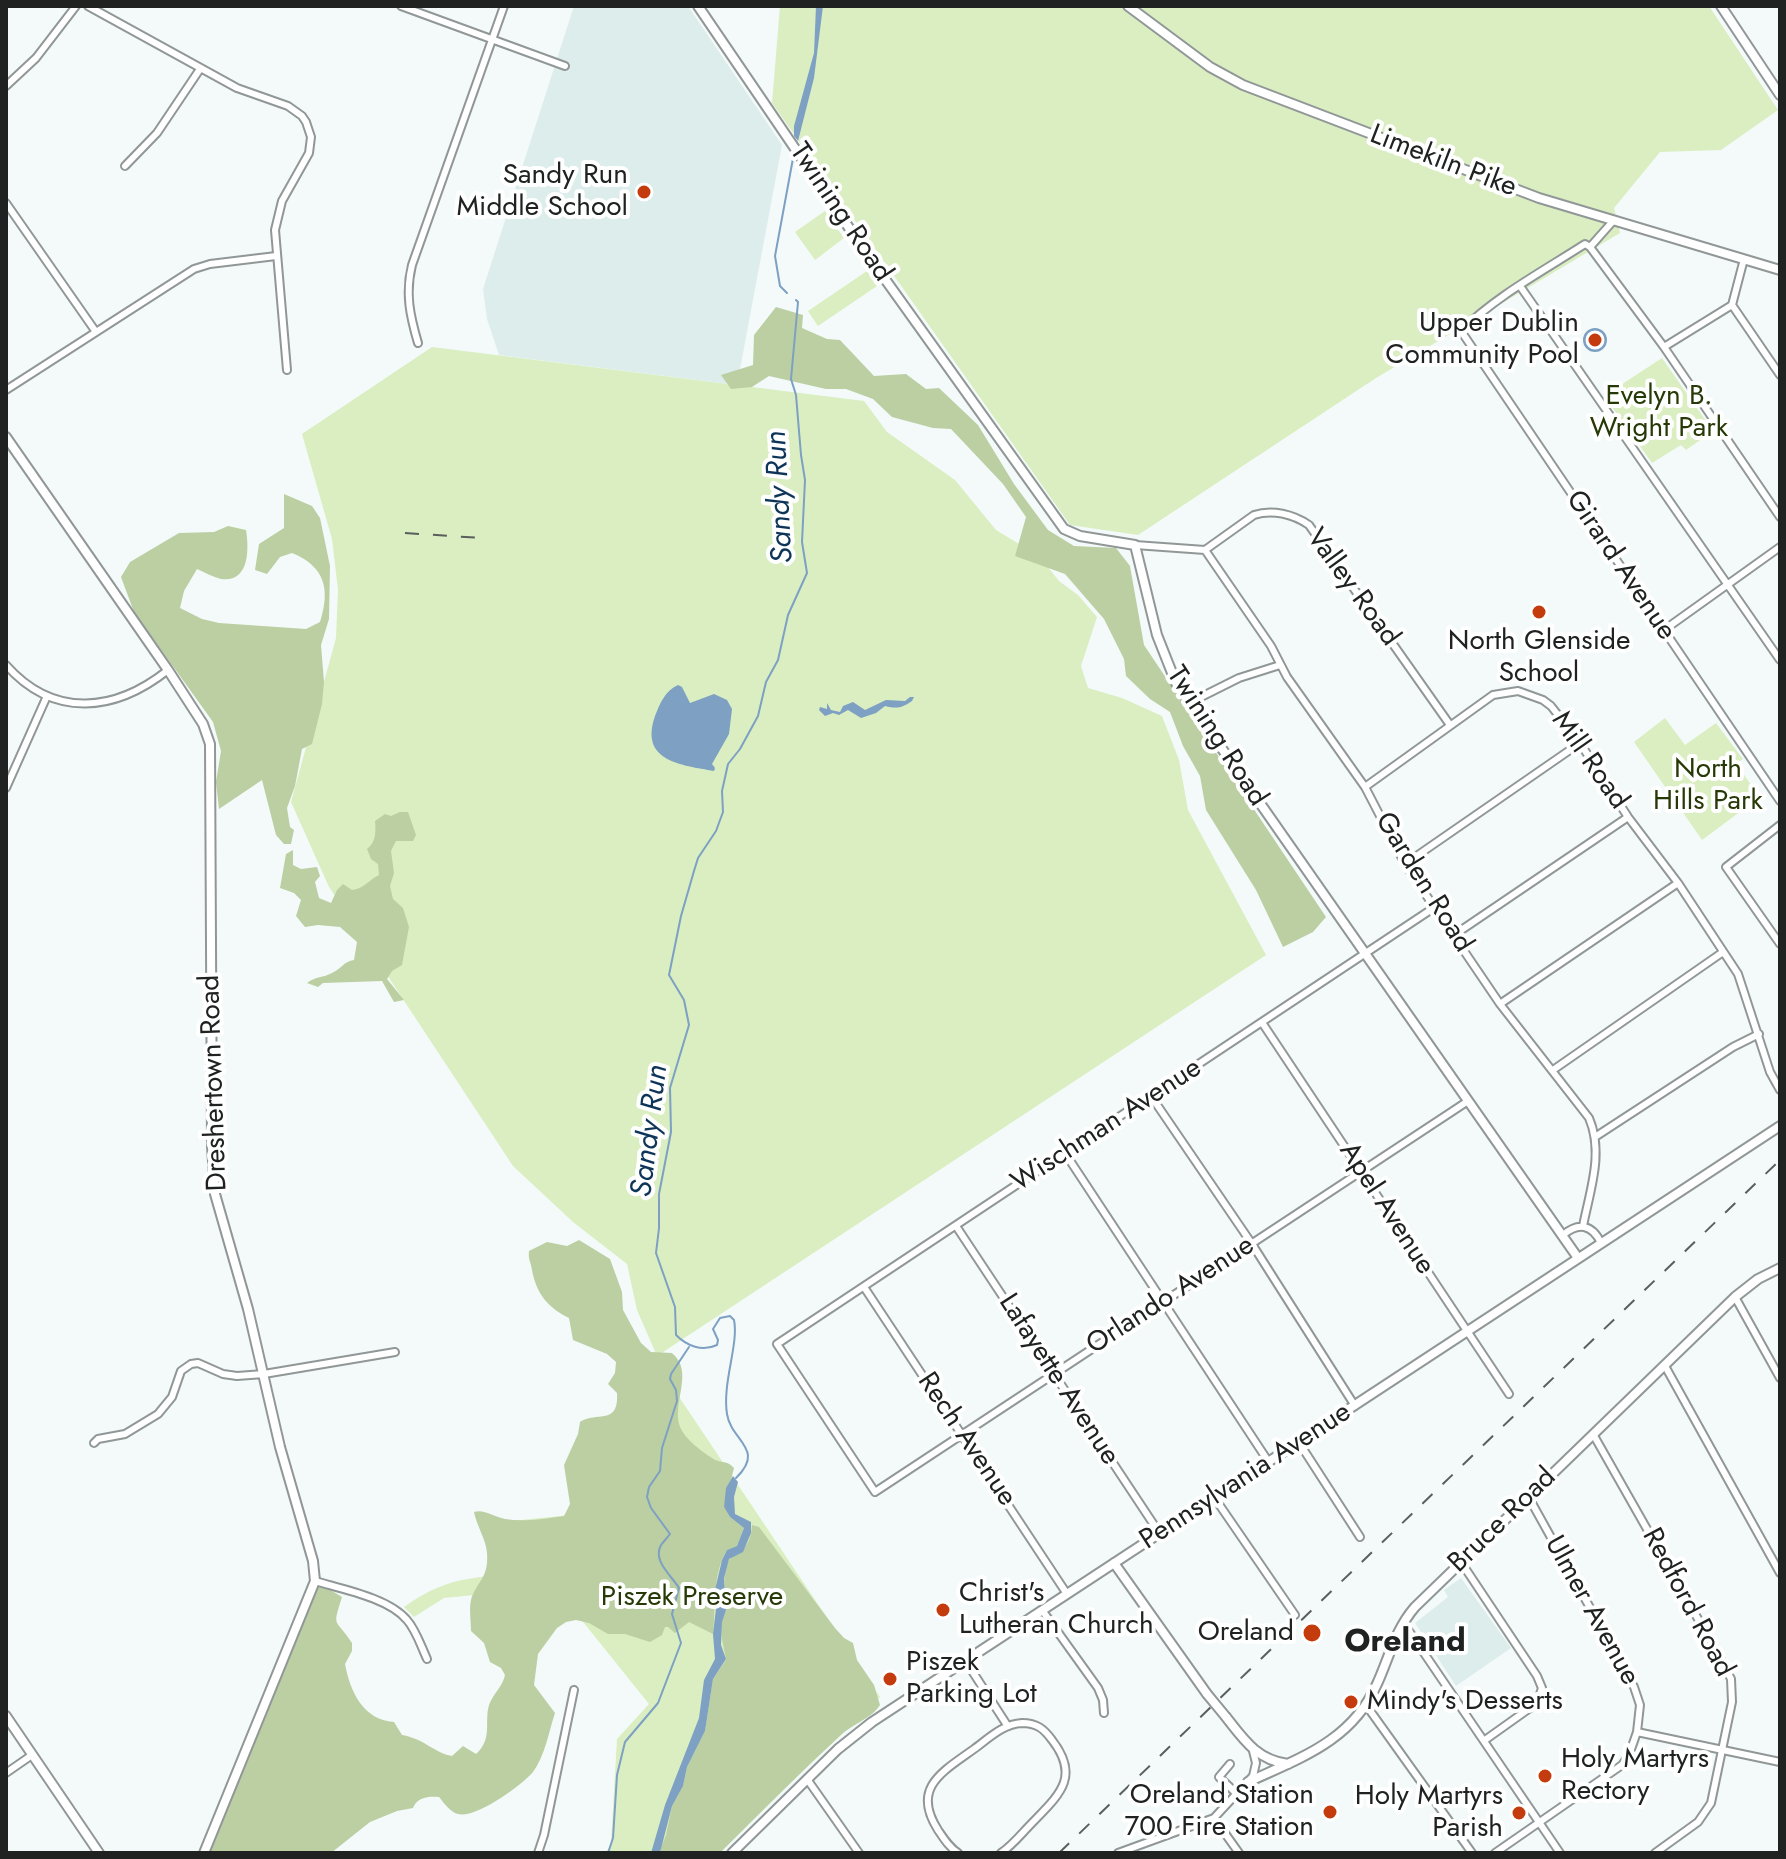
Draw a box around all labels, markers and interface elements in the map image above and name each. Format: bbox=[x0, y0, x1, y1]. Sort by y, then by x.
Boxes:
street label: Limekiln Pike bbox=[1365, 119, 1521, 205]
street label: Twining Road bbox=[781, 137, 899, 289]
place label: Sandy Run Middle School bbox=[456, 159, 628, 225]
marker: Sandy Run Middle School bbox=[635, 183, 653, 201]
place label: Upper Dublin Community Pool bbox=[1385, 307, 1579, 373]
marker: Upper Dublin Community Pool bbox=[1586, 331, 1604, 349]
park label: Evelyn B. Wright Park bbox=[1590, 380, 1728, 446]
water label: Sandy Run bbox=[760, 430, 802, 564]
street label: Girard Avenue bbox=[1558, 485, 1682, 647]
street label: Valley Road bbox=[1298, 523, 1406, 653]
marker: North Glenside School bbox=[1530, 603, 1548, 621]
place label: North Glenside School bbox=[1448, 625, 1630, 691]
street label: Twining Road bbox=[1158, 661, 1274, 813]
street label: Mill Road bbox=[1543, 706, 1635, 816]
park label: North Hills Park bbox=[1653, 753, 1763, 819]
street label: Garden Road bbox=[1367, 807, 1479, 959]
street label: Dreshertown Road bbox=[194, 974, 236, 1192]
street label: Wischman Avenue bbox=[1006, 1052, 1208, 1200]
water label: Sandy Run bbox=[625, 1063, 677, 1199]
street label: Apel Avenue bbox=[1331, 1137, 1441, 1281]
street label: Orlando Avenue bbox=[1081, 1229, 1261, 1363]
street label: Lafayette Avenue bbox=[990, 1288, 1126, 1472]
street label: Rech Avenue bbox=[909, 1367, 1023, 1513]
street label: Pennsylvania Avenue bbox=[1134, 1396, 1358, 1558]
street label: Bruce Road bbox=[1442, 1461, 1564, 1581]
street label: Redford Road bbox=[1634, 1523, 1740, 1683]
street label: Ulmer Avenue bbox=[1536, 1531, 1646, 1691]
place label: Christ's Lutheran Church bbox=[959, 1577, 1154, 1643]
park label: Piszek Preserve bbox=[601, 1581, 783, 1615]
marker: Christ's Lutheran Church bbox=[934, 1601, 952, 1619]
place label: Oreland bbox=[1198, 1616, 1294, 1650]
marker: Oreland bbox=[1301, 1622, 1323, 1644]
district label: Oreland bbox=[1344, 1624, 1466, 1662]
place label: Piszek Parking Lot bbox=[906, 1646, 1037, 1712]
marker: Piszek Parking Lot bbox=[881, 1670, 899, 1688]
place label: Mindy's Desserts bbox=[1367, 1685, 1563, 1719]
marker: Mindy's Desserts bbox=[1342, 1693, 1360, 1711]
place label: Holy Martyrs Rectory bbox=[1561, 1743, 1709, 1809]
marker: Holy Martyrs Rectory bbox=[1536, 1767, 1554, 1785]
place label: Oreland Station 700 Fire Station bbox=[1124, 1779, 1314, 1845]
place label: Holy Martyrs Parish bbox=[1355, 1780, 1503, 1846]
marker: Oreland Station 700 Fire Station bbox=[1321, 1803, 1339, 1821]
marker: Holy Martyrs Parish bbox=[1510, 1804, 1528, 1822]

